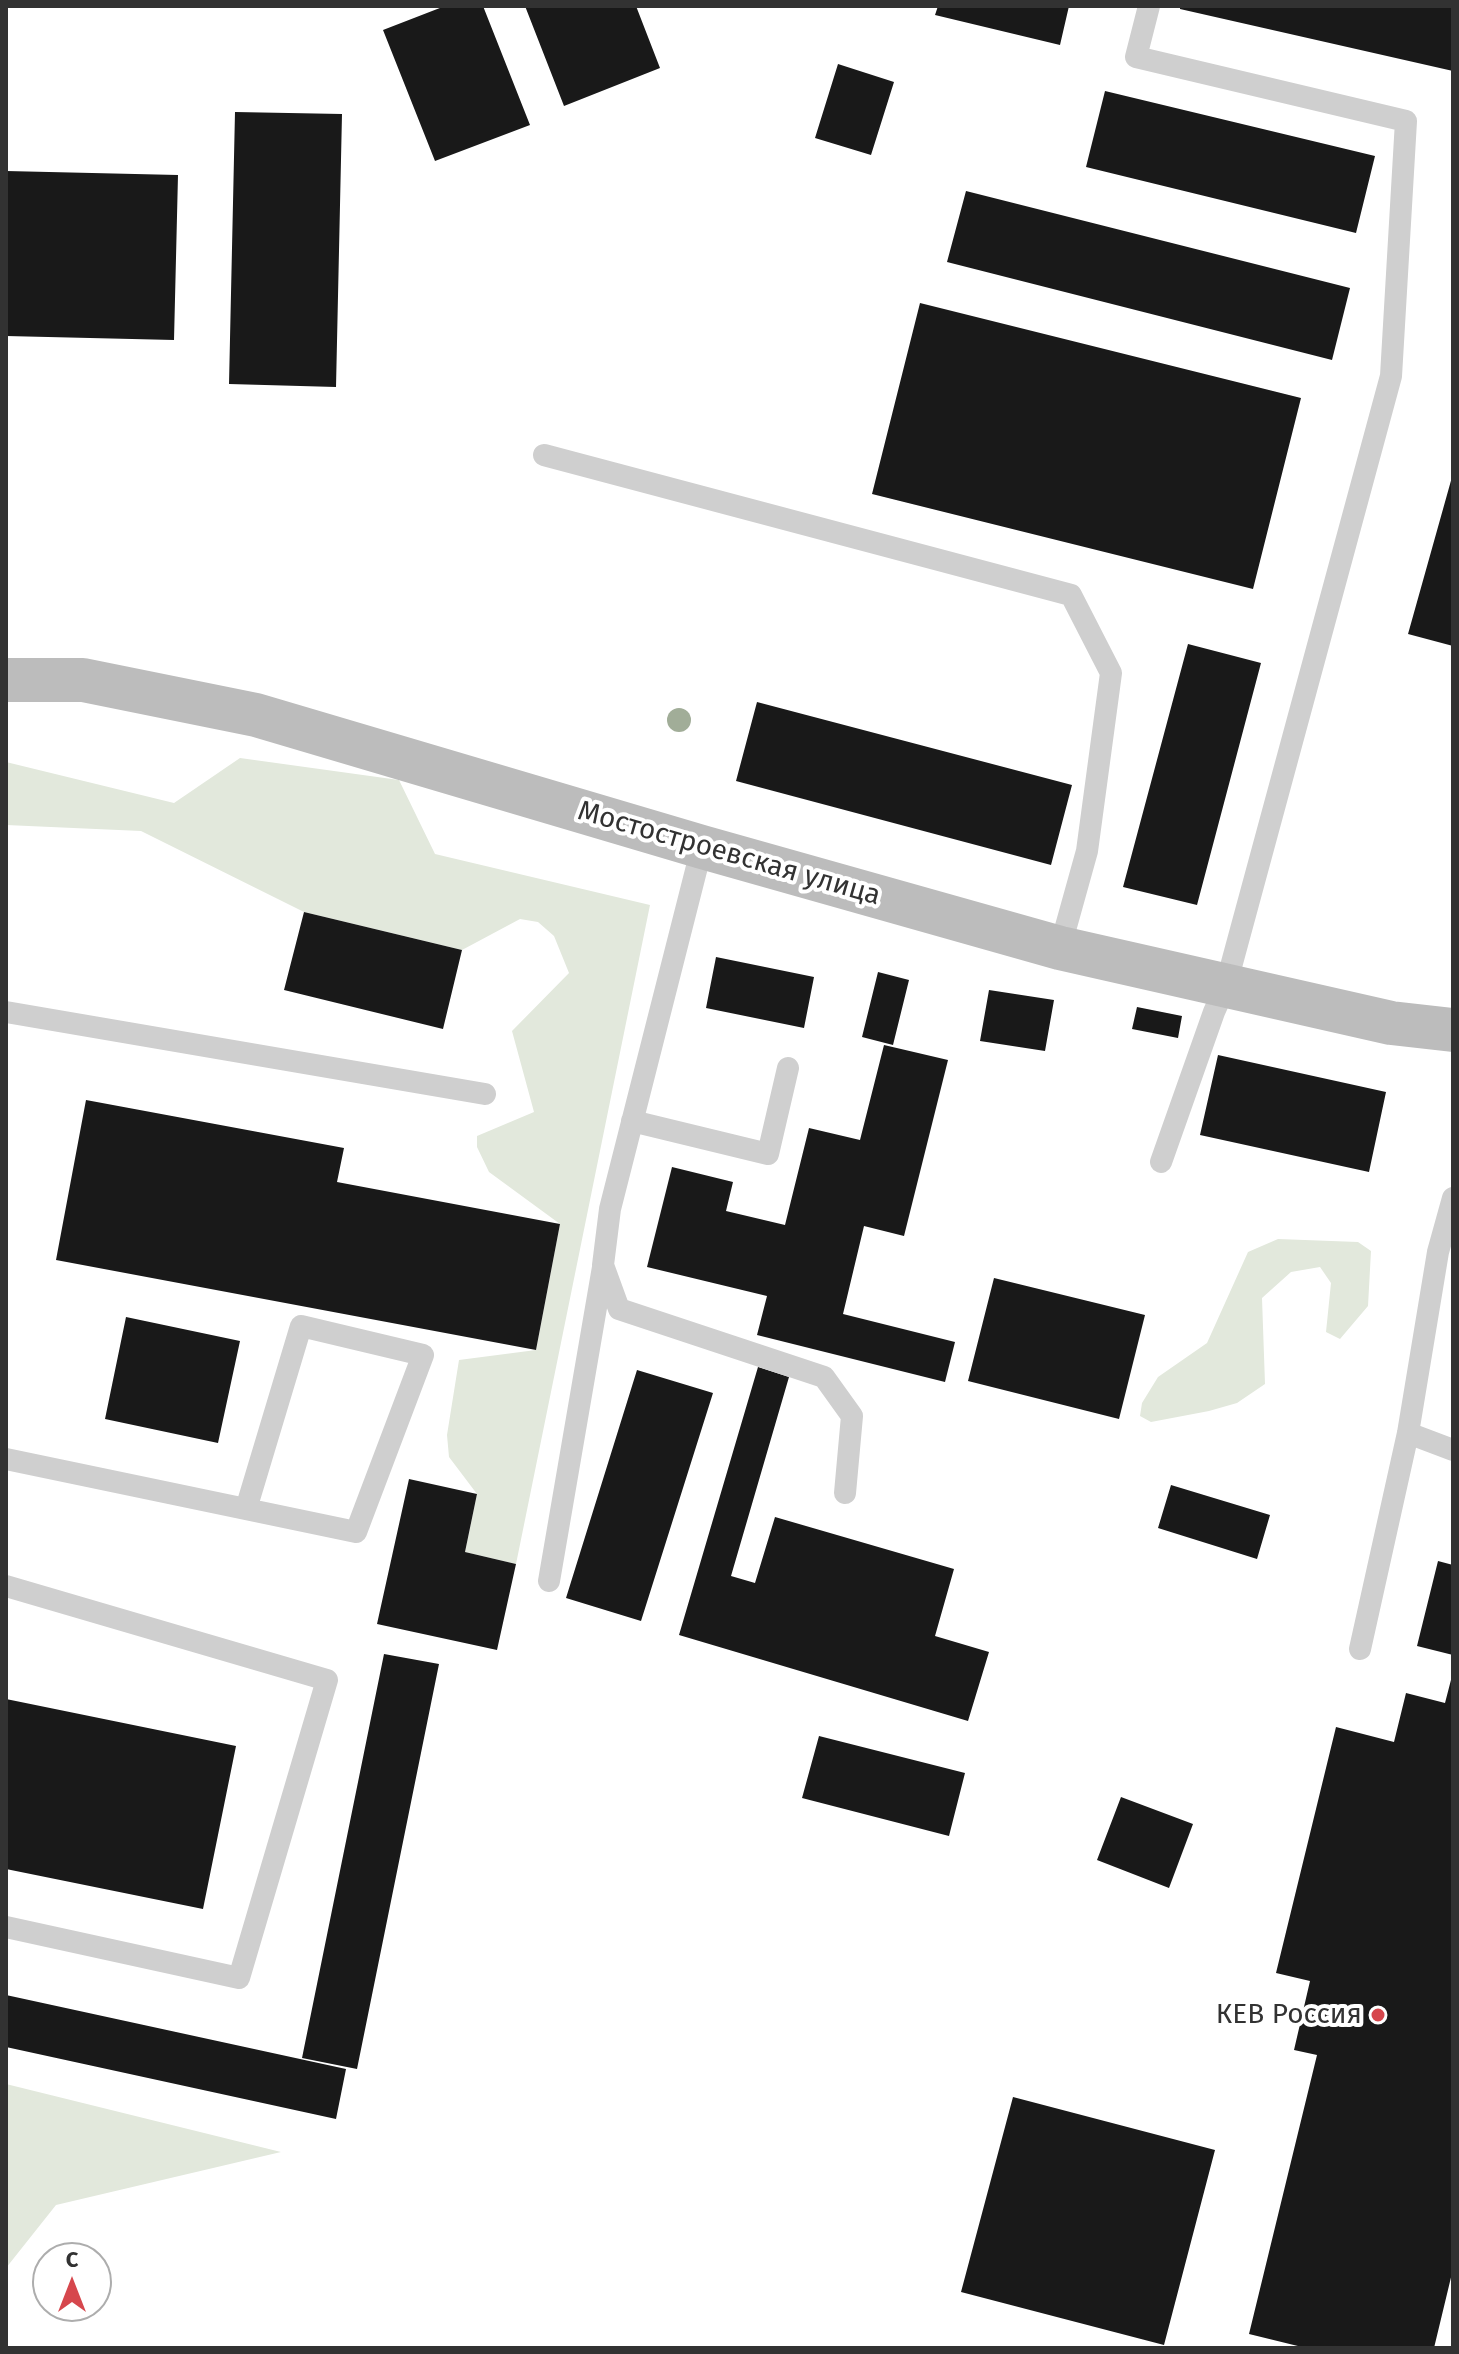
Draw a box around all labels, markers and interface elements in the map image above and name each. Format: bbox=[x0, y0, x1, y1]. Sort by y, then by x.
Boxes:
street label: Мостостроевская улица bbox=[574, 795, 884, 913]
place label: КЕВ Россия bbox=[1216, 1998, 1362, 2032]
marker: КЕВ Россия bbox=[1369, 2006, 1387, 2024]
north arrow bbox=[32, 2242, 112, 2322]
text: С bbox=[66, 2246, 78, 2273]

